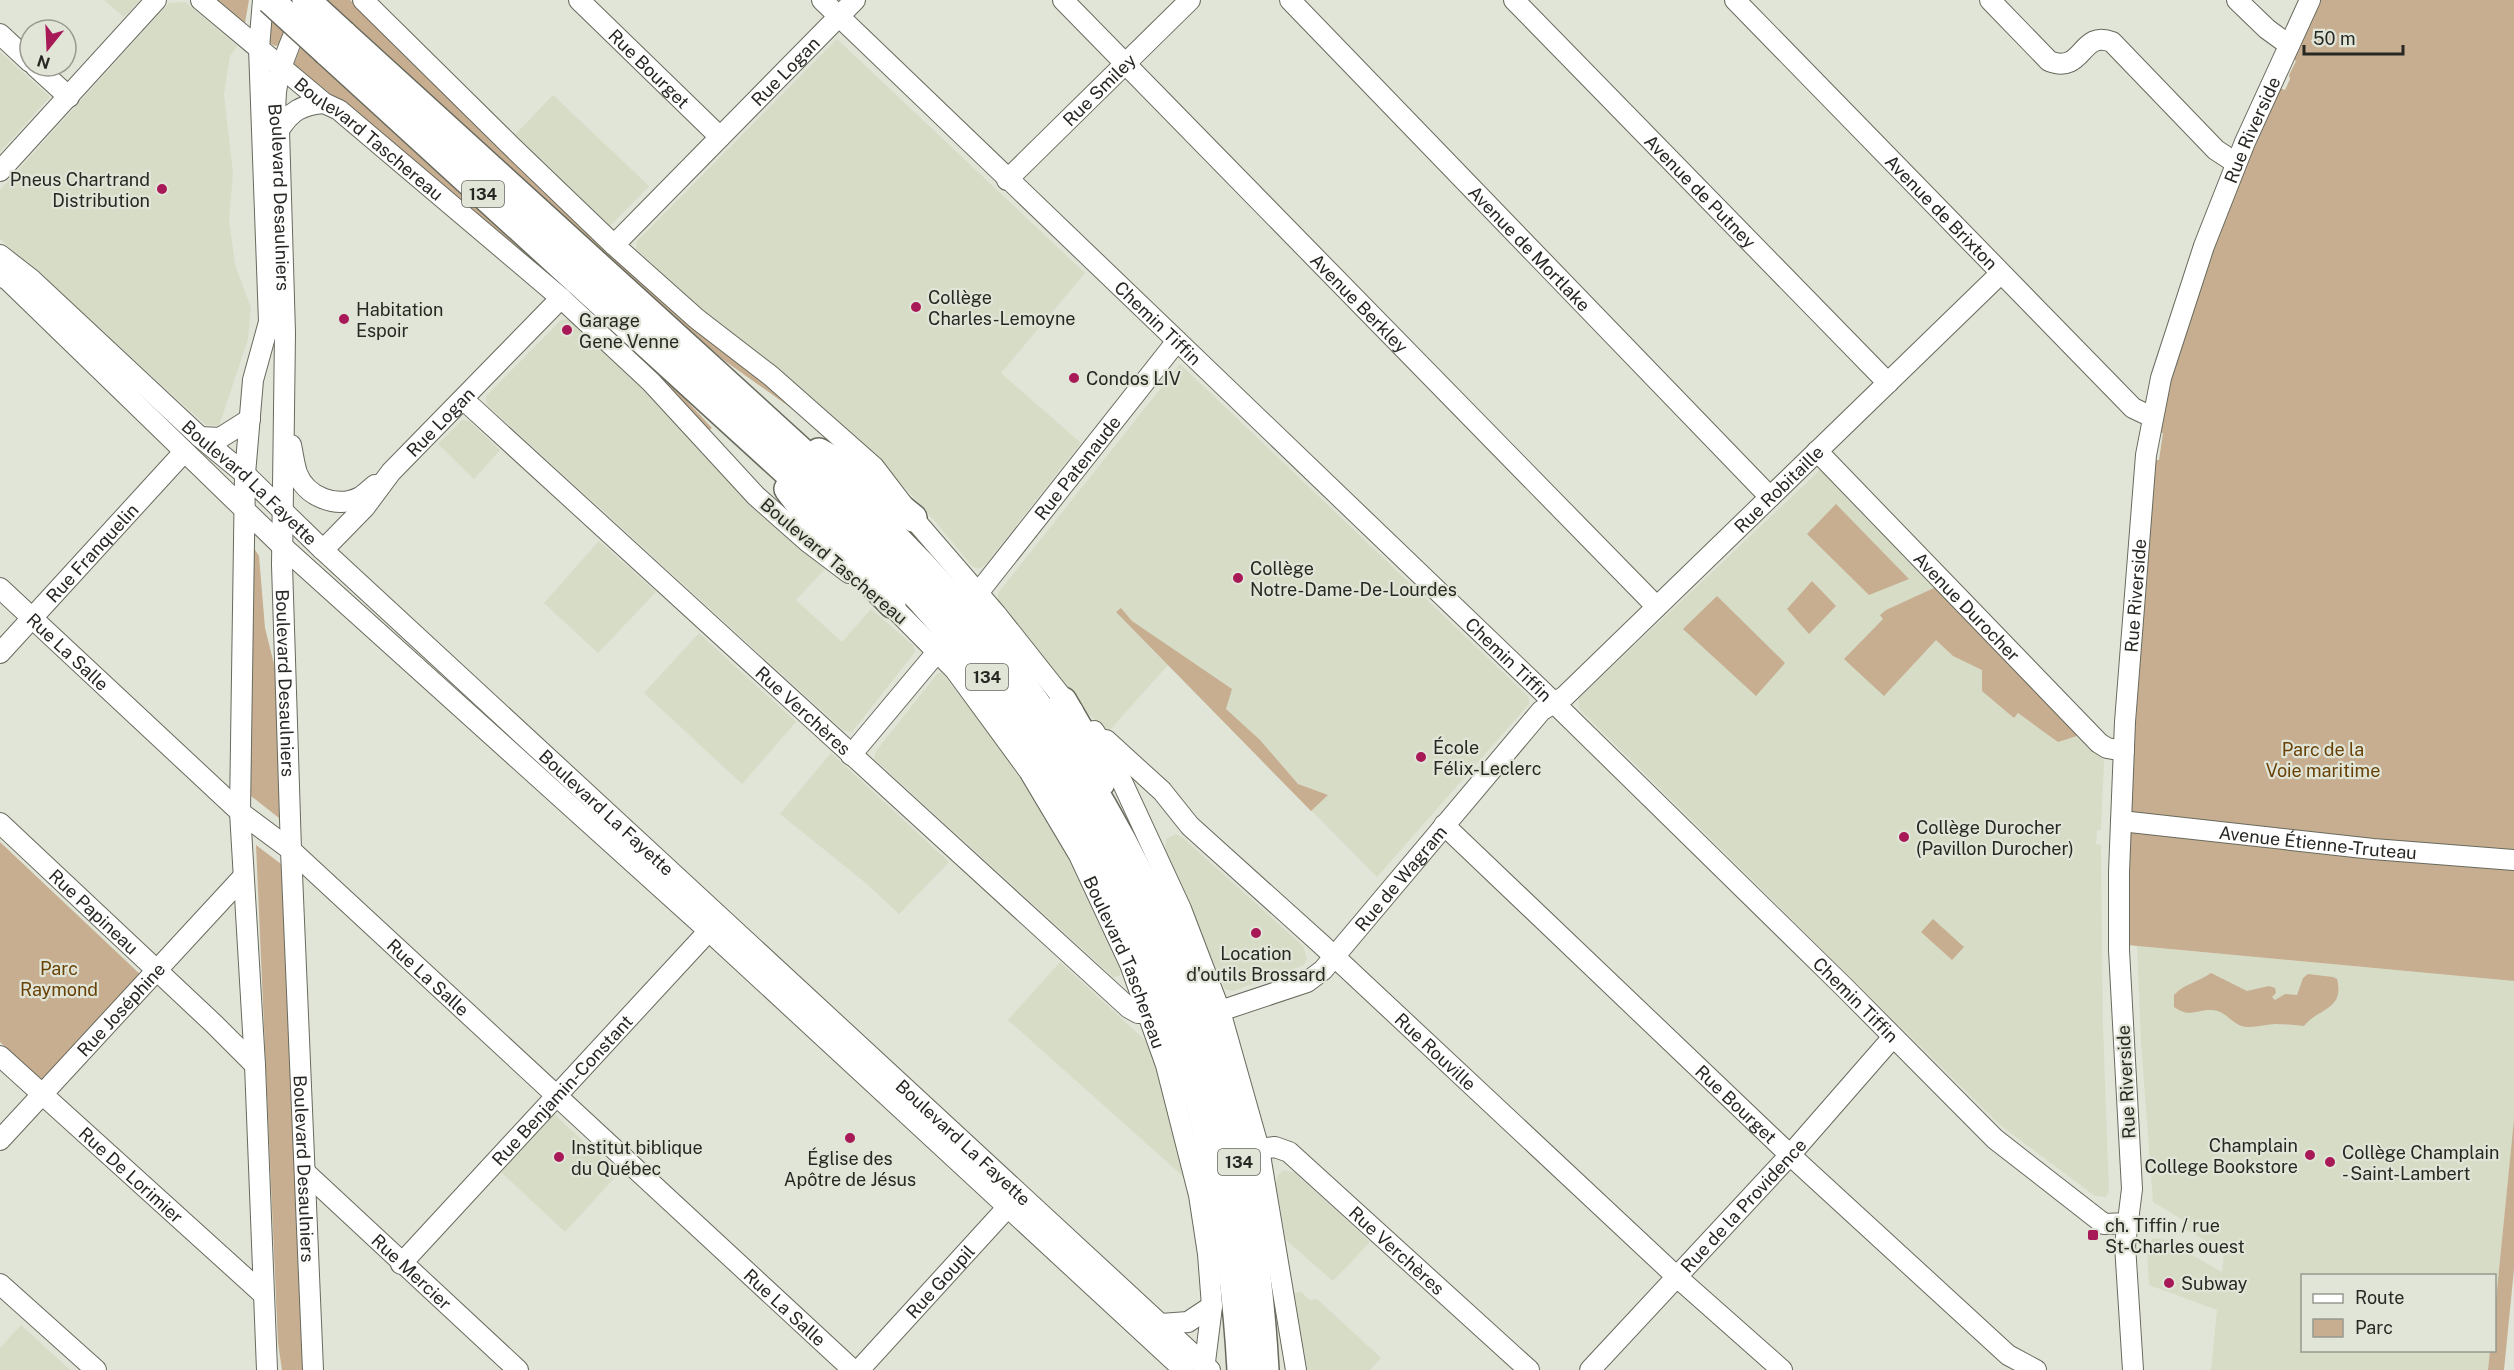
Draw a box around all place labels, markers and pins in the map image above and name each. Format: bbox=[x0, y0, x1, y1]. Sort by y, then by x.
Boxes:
place label: Pneus Chartrand Distribution bbox=[10, 169, 150, 211]
marker: Pneus Chartrand Distribution bbox=[155, 182, 169, 196]
place label: Collège Charles-Lemoyne bbox=[928, 287, 1076, 329]
place label: Habitation Espoir bbox=[356, 299, 443, 341]
marker: Collège Charles-Lemoyne bbox=[909, 300, 923, 314]
place label: Garage Gene Venne bbox=[579, 310, 679, 352]
marker: Habitation Espoir bbox=[337, 312, 351, 326]
marker: Garage Gene Venne bbox=[560, 323, 574, 337]
place label: Condos LIV bbox=[1086, 368, 1181, 389]
marker: Condos LIV bbox=[1067, 371, 1081, 385]
place label: Collège Notre-Dame-De-Lourdes bbox=[1250, 558, 1457, 600]
marker: Collège Notre-Dame-De-Lourdes bbox=[1231, 571, 1245, 585]
place label: École Félix-Leclerc bbox=[1433, 736, 1541, 779]
marker: École Félix-Leclerc bbox=[1414, 750, 1428, 764]
place label: Collège Durocher (Pavillon Durocher) bbox=[1916, 817, 2074, 859]
marker: Collège Durocher (Pavillon Durocher) bbox=[1897, 830, 1911, 844]
marker: Location d'outils Brossard bbox=[1249, 926, 1263, 940]
place label: Location d'outils Brossard bbox=[1186, 943, 1326, 985]
marker: Église des Apôtre de Jésus bbox=[843, 1131, 857, 1145]
place label: Champlain College Bookstore bbox=[2144, 1135, 2298, 1177]
place label: Institut biblique du Québec bbox=[571, 1137, 703, 1179]
place label: Collège Champlain - Saint-Lambert bbox=[2342, 1142, 2499, 1184]
place label: Église des Apôtre de Jésus bbox=[784, 1147, 916, 1190]
marker: Champlain College Bookstore bbox=[2303, 1148, 2317, 1162]
marker: Institut biblique du Québec bbox=[552, 1150, 566, 1164]
marker: Collège Champlain - Saint-Lambert bbox=[2323, 1155, 2337, 1169]
place label: ch. Tiffin / rue St-Charles ouest bbox=[2105, 1215, 2245, 1257]
marker: ch. Tiffin / rue St-Charles ouest bbox=[2086, 1228, 2100, 1242]
place label: Subway bbox=[2181, 1273, 2248, 1294]
marker: Subway bbox=[2162, 1276, 2176, 1290]

